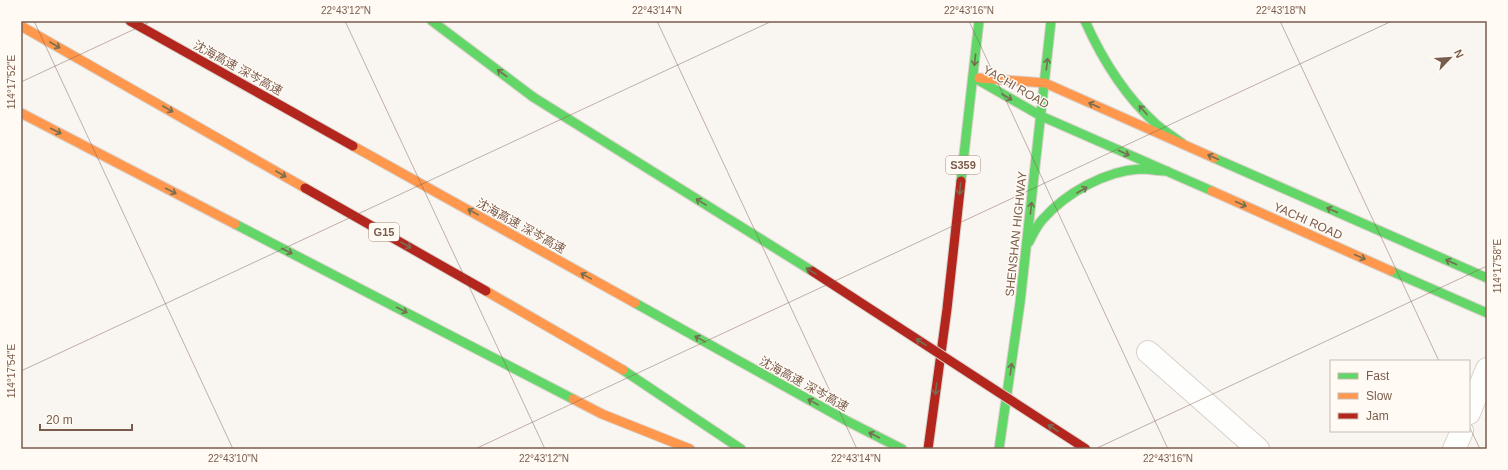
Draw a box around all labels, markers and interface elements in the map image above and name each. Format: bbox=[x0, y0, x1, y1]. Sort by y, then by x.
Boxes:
text: 22°43'12"N bbox=[321, 5, 371, 16]
text: 22°43'14"N bbox=[632, 5, 682, 16]
text: 22°43'16"N bbox=[944, 5, 994, 16]
text: 22°43'18"N bbox=[1256, 5, 1306, 16]
street label: 沈海高速 深岑高速 bbox=[191, 38, 285, 98]
north arrow bbox=[1430, 38, 1470, 78]
one-way arrow bbox=[49, 42, 61, 50]
text: N bbox=[1452, 48, 1466, 60]
one-way arrow bbox=[971, 53, 979, 66]
text: 114°17'52"E bbox=[6, 55, 17, 109]
one-way arrow bbox=[1043, 58, 1050, 71]
street label: YACHI ROAD bbox=[981, 62, 1052, 112]
one-way arrow bbox=[497, 69, 508, 77]
one-way arrow bbox=[1001, 93, 1013, 101]
one-way arrow bbox=[1089, 101, 1101, 108]
one-way arrow bbox=[1138, 104, 1147, 115]
one-way arrow bbox=[162, 106, 174, 114]
one-way arrow bbox=[49, 128, 61, 135]
one-way arrow bbox=[1118, 149, 1130, 157]
one-way arrow bbox=[1208, 153, 1220, 160]
road number: S359 bbox=[946, 156, 980, 174]
one-way arrow bbox=[275, 170, 287, 178]
street label: SHENSHAN HIGHWAY bbox=[1002, 171, 1030, 297]
one-way arrow bbox=[957, 182, 964, 195]
one-way arrow bbox=[1076, 185, 1088, 193]
one-way arrow bbox=[165, 188, 177, 195]
street label: 沈海高速 深岑高速 bbox=[474, 196, 568, 256]
one-way arrow bbox=[696, 198, 707, 206]
street label: YACHI ROAD bbox=[1271, 200, 1345, 243]
one-way arrow bbox=[1235, 201, 1247, 208]
one-way arrow bbox=[1027, 202, 1034, 215]
one-way arrow bbox=[1327, 206, 1339, 213]
one-way arrow bbox=[467, 208, 479, 216]
road number: G15 bbox=[369, 223, 399, 241]
text: 114°17'58"E bbox=[1492, 239, 1503, 293]
one-way arrow bbox=[400, 242, 412, 250]
one-way arrow bbox=[280, 247, 292, 255]
one-way arrow bbox=[1354, 254, 1366, 261]
one-way arrow bbox=[1446, 258, 1458, 265]
one-way arrow bbox=[806, 267, 817, 275]
one-way arrow bbox=[580, 271, 592, 279]
one-way arrow bbox=[396, 307, 408, 315]
one-way arrow bbox=[694, 335, 706, 342]
one-way arrow bbox=[915, 337, 926, 346]
text: 114°17'54"E bbox=[6, 344, 17, 398]
street label: 沈海高速 深岑高速 bbox=[757, 354, 851, 414]
legend bbox=[1330, 360, 1470, 432]
one-way arrow bbox=[1007, 363, 1015, 376]
text: Fast bbox=[1366, 369, 1390, 383]
one-way arrow bbox=[932, 382, 940, 395]
text: Slow bbox=[1366, 389, 1392, 403]
one-way arrow bbox=[807, 398, 819, 406]
scale bar bbox=[40, 406, 132, 432]
text: Jam bbox=[1366, 409, 1389, 423]
text: 20 m bbox=[46, 413, 73, 427]
one-way arrow bbox=[1048, 424, 1059, 432]
one-way arrow bbox=[869, 431, 881, 438]
text: 22°43'10"N bbox=[208, 453, 258, 464]
text: 22°43'12"N bbox=[519, 453, 569, 464]
text: 22°43'14"N bbox=[831, 453, 881, 464]
text: 22°43'16"N bbox=[1143, 453, 1193, 464]

